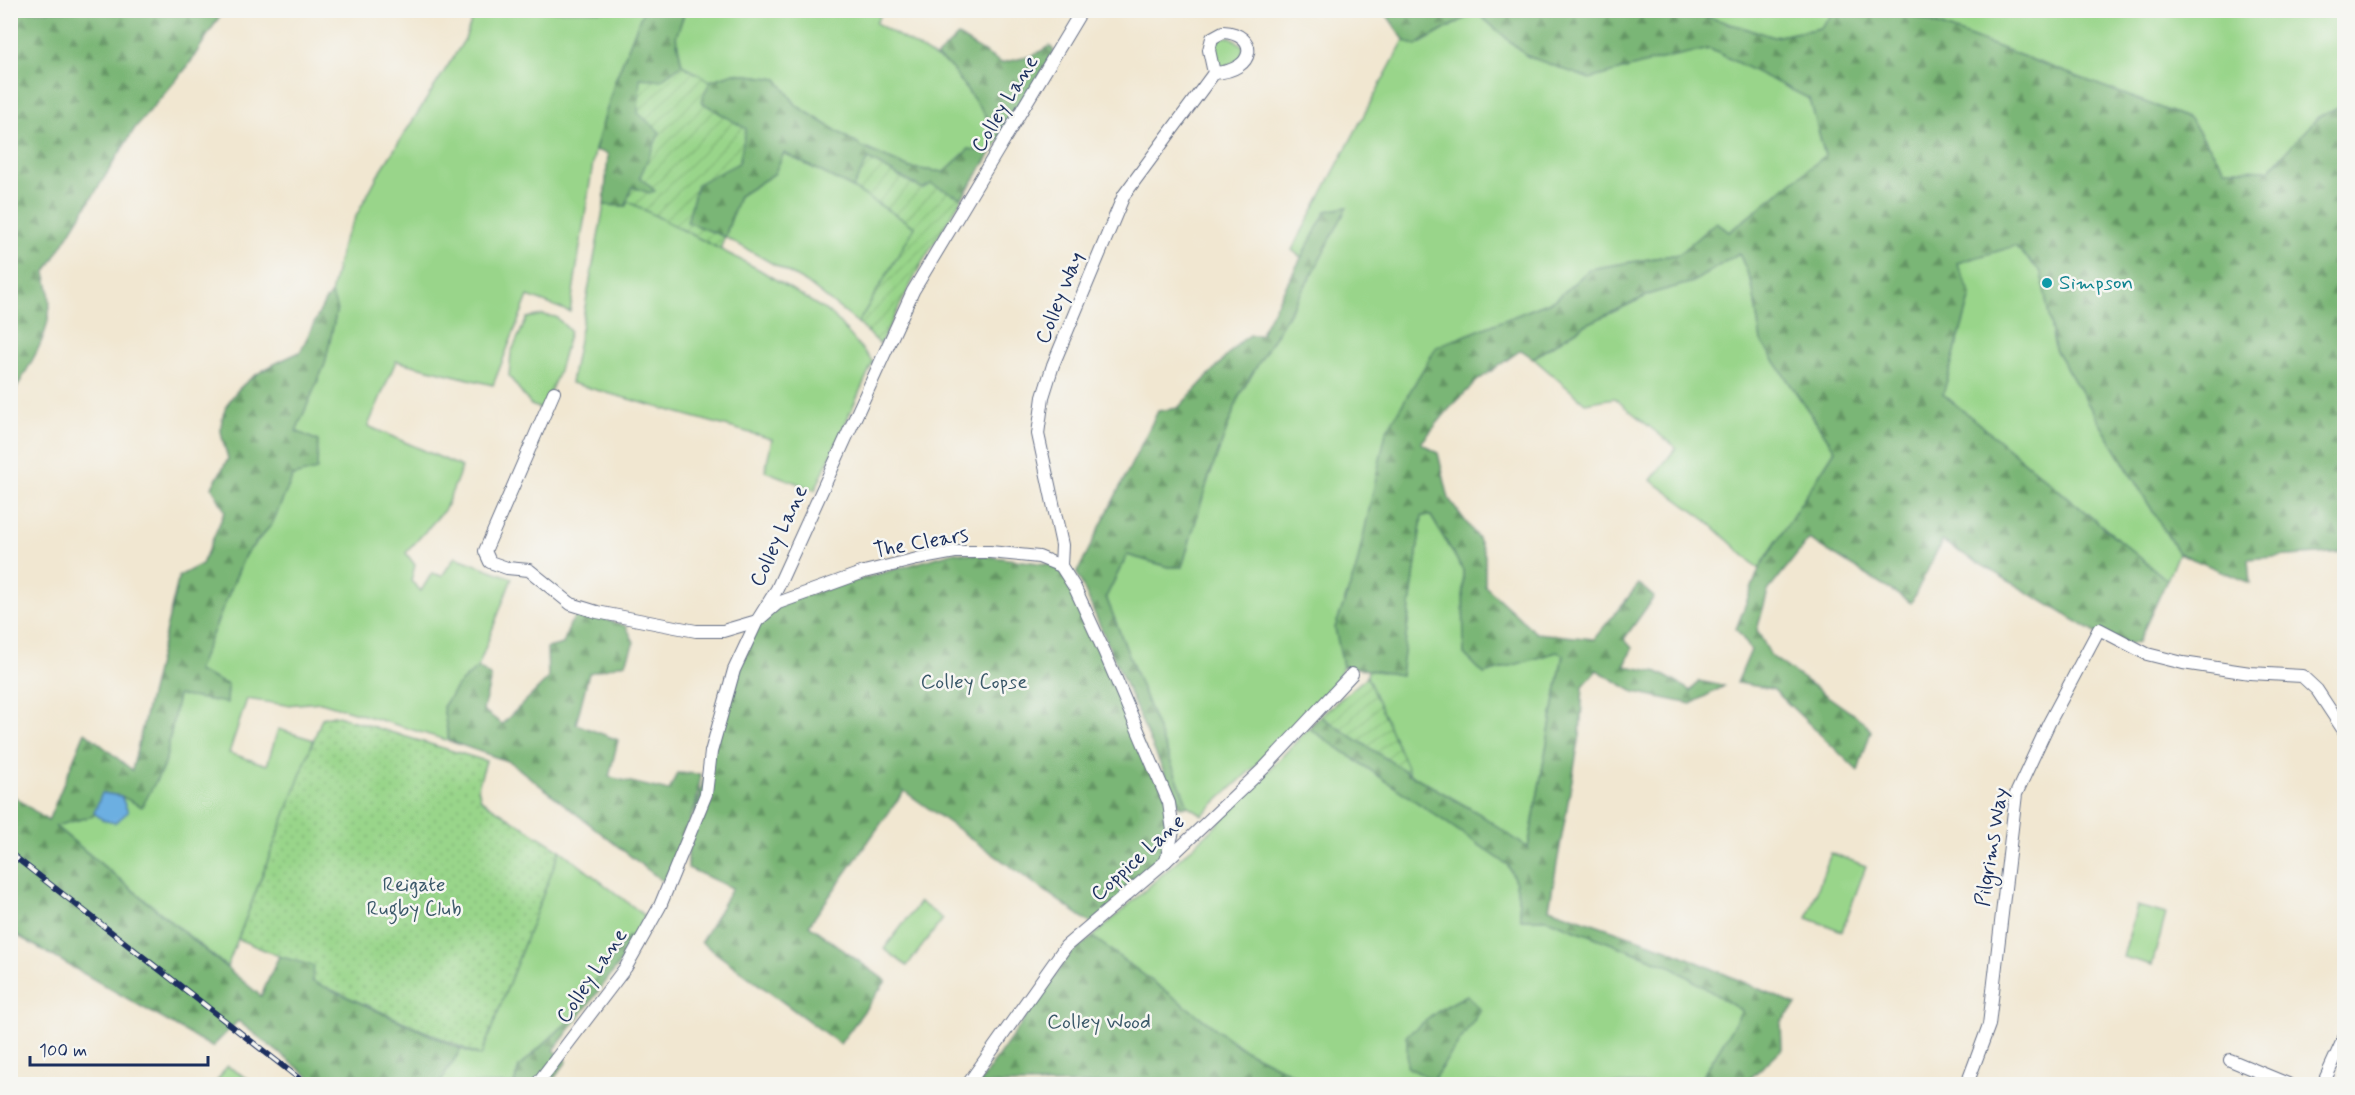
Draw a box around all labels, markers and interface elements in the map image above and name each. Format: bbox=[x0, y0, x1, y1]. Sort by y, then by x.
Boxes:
street label: Colley Lane bbox=[965, 50, 1045, 158]
street label: Colley Way bbox=[1029, 248, 1091, 348]
place label: Simpson bbox=[2059, 269, 2133, 297]
marker: Simpson bbox=[2040, 276, 2054, 290]
street label: Colley Lane bbox=[743, 481, 815, 591]
street label: The Clears bbox=[871, 521, 971, 565]
park label: Colley Copse bbox=[920, 668, 1028, 696]
street label: Pilgrims Way bbox=[1969, 785, 2016, 909]
street label: Coppice Lane bbox=[1085, 808, 1191, 908]
park label: Reigate Rugby Club bbox=[366, 871, 462, 925]
street label: Colley Lane bbox=[550, 923, 634, 1029]
park label: Colley Wood bbox=[1047, 1008, 1151, 1036]
scale bar bbox=[30, 1029, 208, 1067]
text: 100 m bbox=[39, 1039, 87, 1063]

